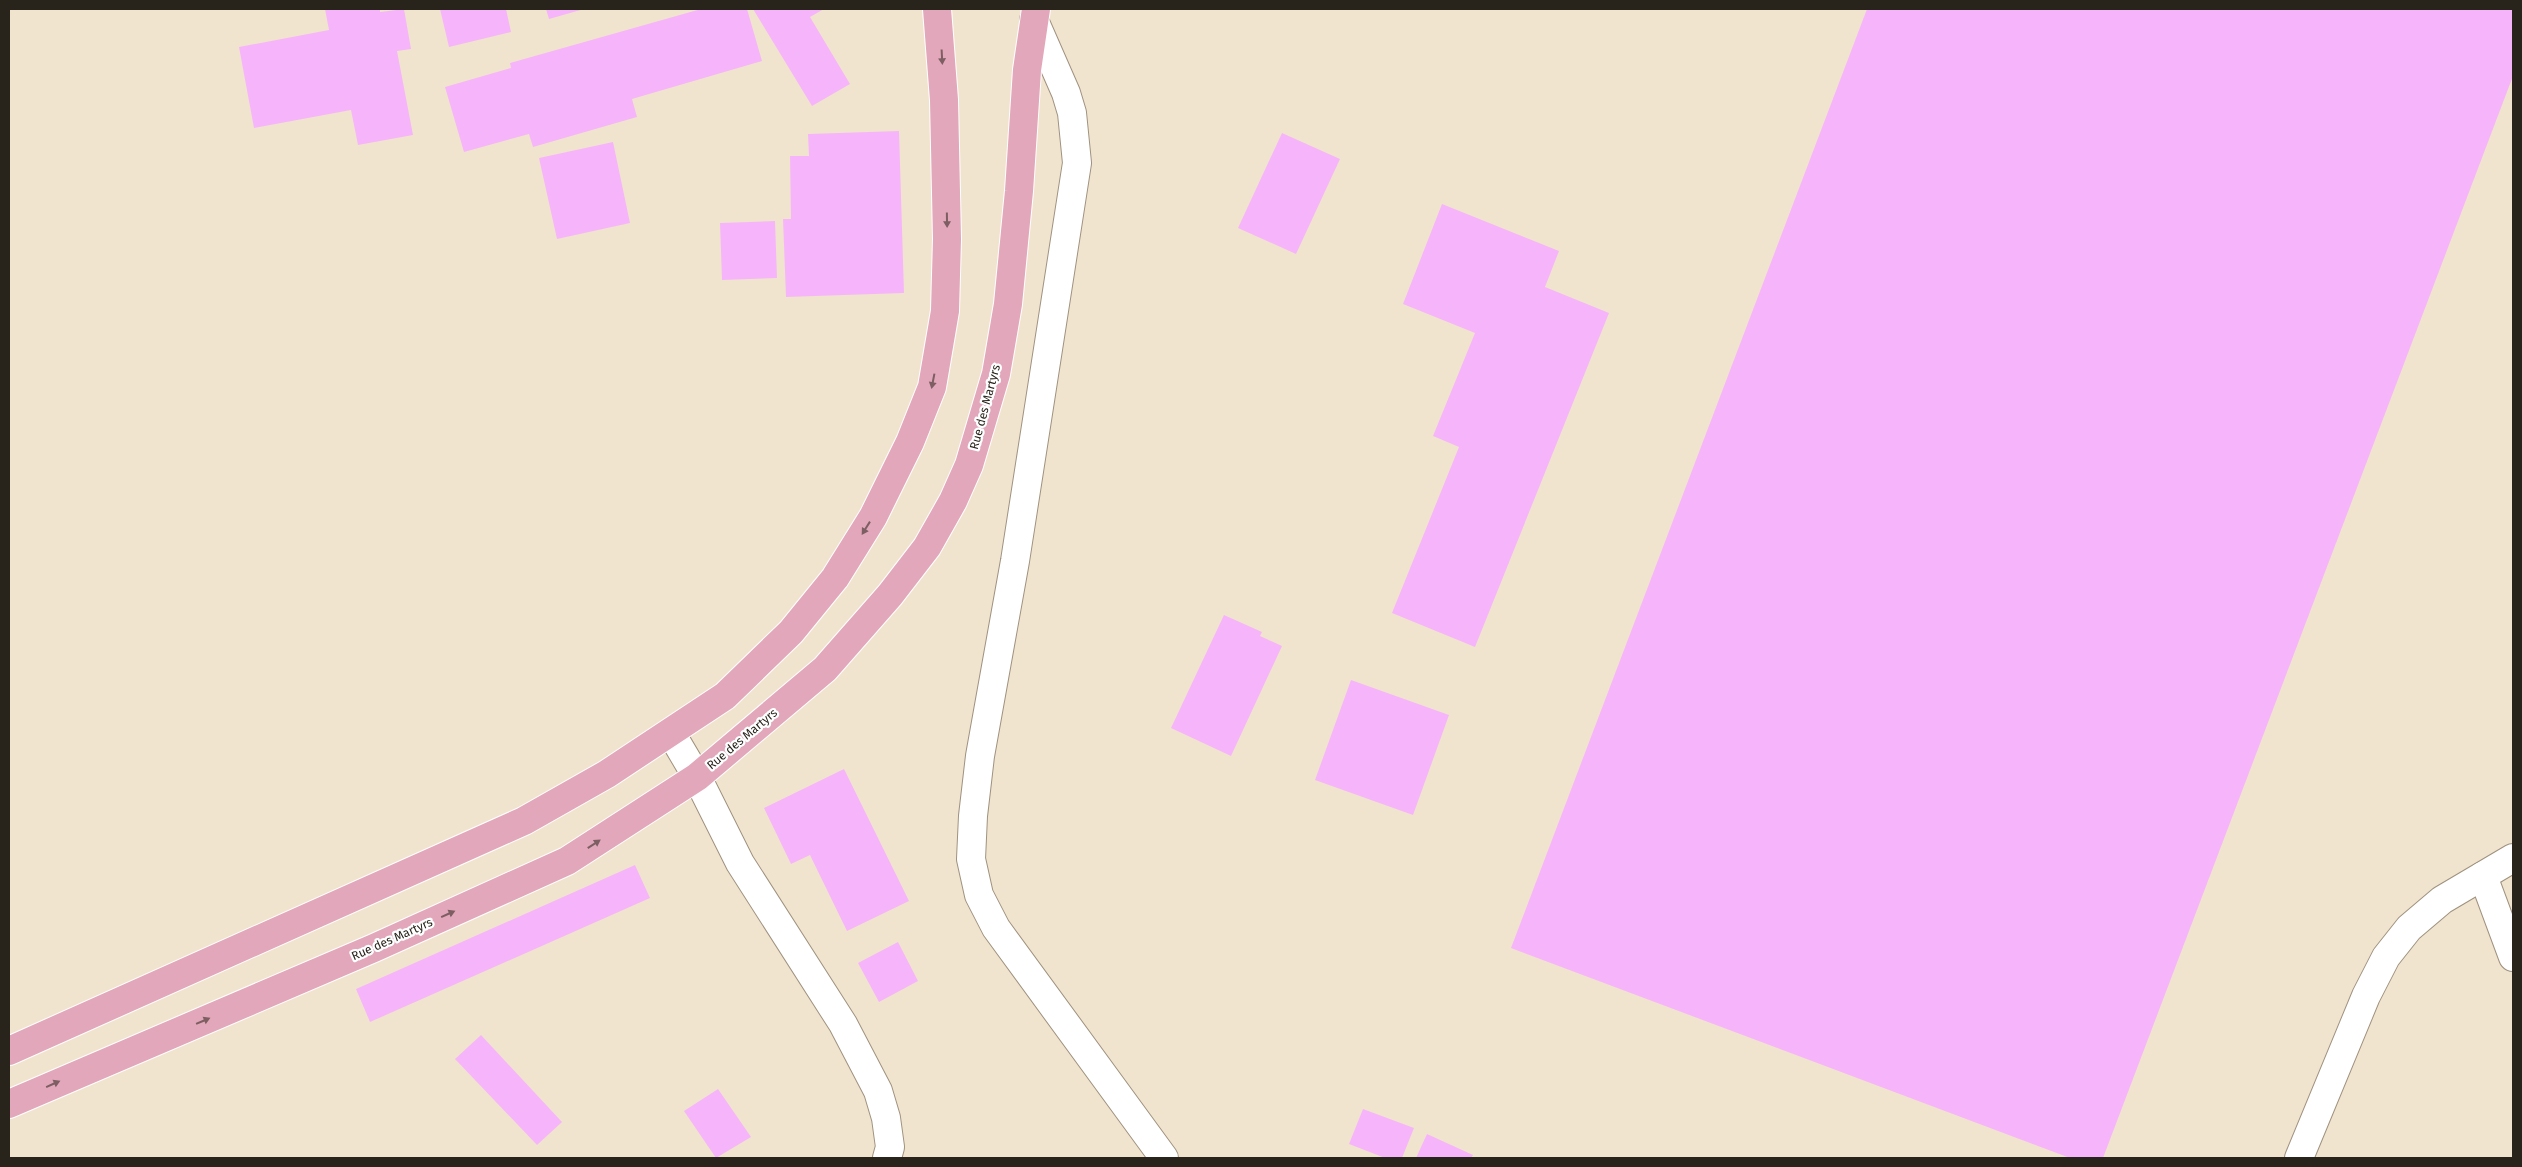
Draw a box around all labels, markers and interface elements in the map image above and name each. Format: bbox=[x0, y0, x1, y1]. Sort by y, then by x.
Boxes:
one-way arrow bbox=[939, 49, 947, 65]
one-way arrow bbox=[943, 212, 951, 228]
street label: Rue des Martyrs bbox=[967, 363, 1003, 451]
one-way arrow bbox=[929, 374, 937, 389]
one-way arrow bbox=[861, 522, 870, 535]
street label: Rue des Martyrs bbox=[704, 705, 780, 772]
one-way arrow bbox=[588, 839, 601, 848]
one-way arrow bbox=[441, 910, 455, 918]
street label: Rue des Martyrs bbox=[349, 915, 435, 963]
one-way arrow bbox=[196, 1016, 210, 1024]
one-way arrow bbox=[46, 1080, 60, 1088]

